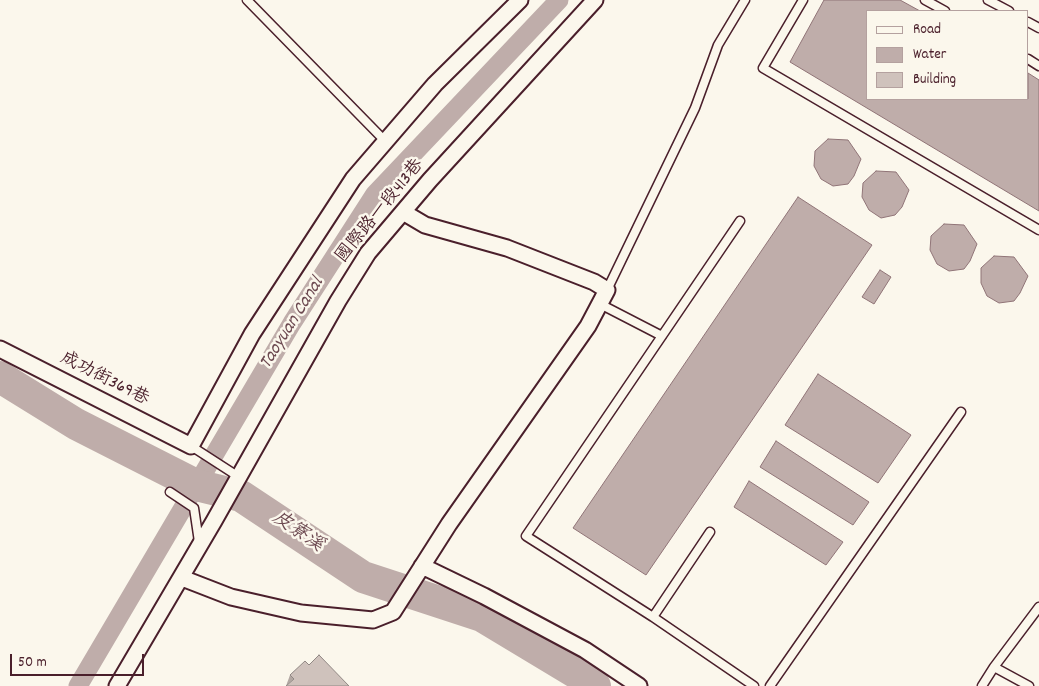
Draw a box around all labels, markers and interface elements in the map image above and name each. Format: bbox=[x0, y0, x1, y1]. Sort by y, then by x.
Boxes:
legend bbox=[866, 10, 1029, 100]
text: Road bbox=[913, 19, 941, 41]
text: Water bbox=[913, 44, 946, 66]
text: Building bbox=[913, 69, 956, 91]
street label: 國際路一段413巷 bbox=[333, 156, 429, 268]
water label: Taoyuan Canal bbox=[256, 274, 330, 374]
street label: 成功街369巷 bbox=[56, 348, 152, 412]
water label: 皮寮溪 bbox=[267, 508, 327, 558]
scale bar bbox=[12, 644, 146, 676]
text: 50 m bbox=[18, 652, 47, 674]

